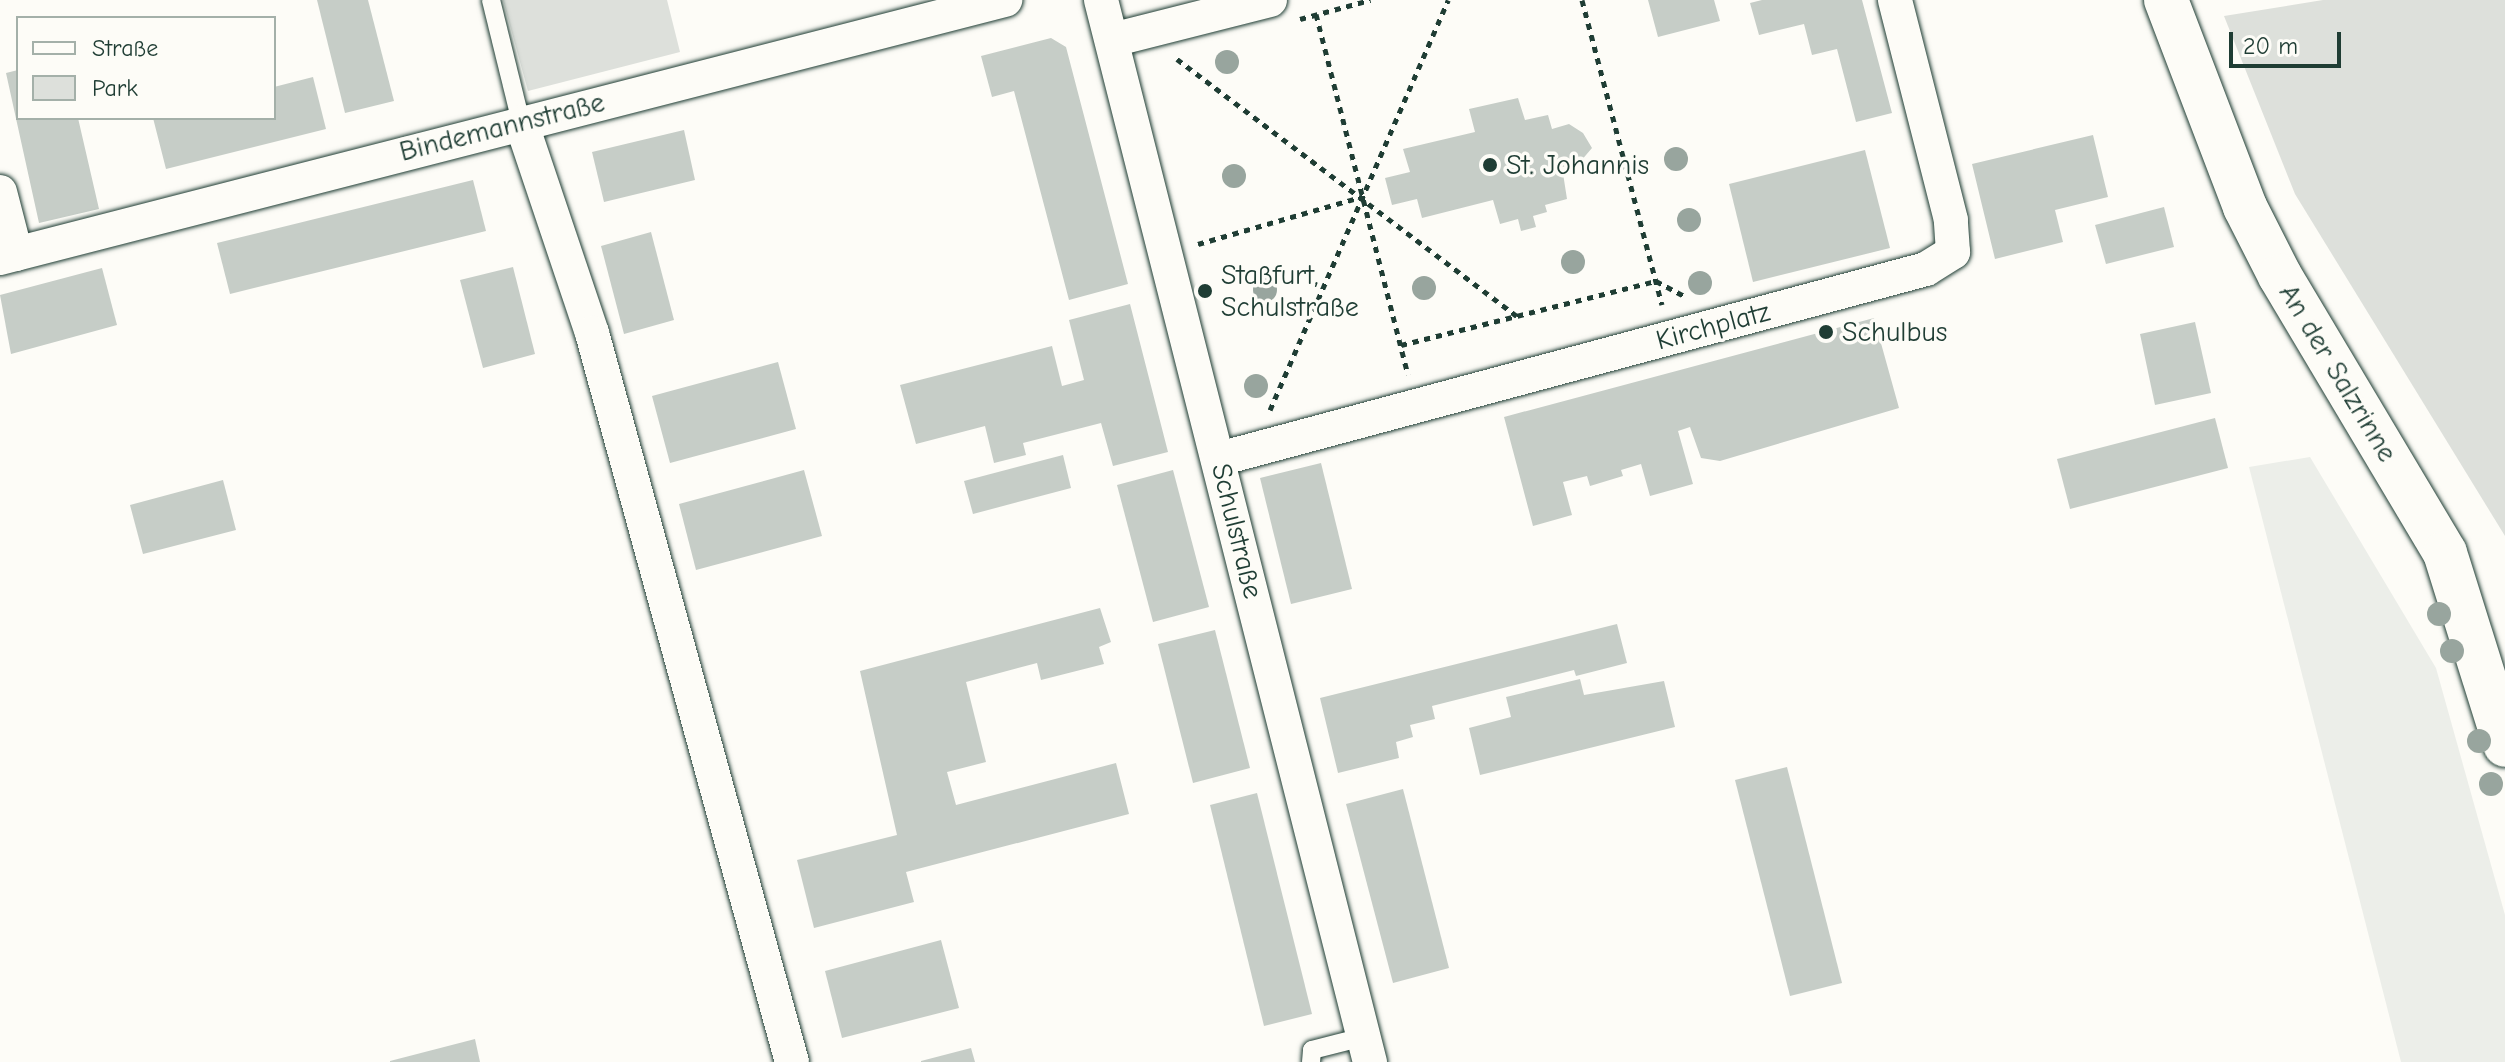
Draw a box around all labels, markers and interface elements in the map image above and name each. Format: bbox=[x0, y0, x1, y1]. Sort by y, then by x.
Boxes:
legend bbox=[16, 16, 276, 120]
scale bar bbox=[2233, 16, 2345, 66]
text: 20 m bbox=[2243, 32, 2298, 60]
text: Straße bbox=[92, 34, 158, 62]
text: Park bbox=[92, 74, 138, 102]
street label: Bindemannstraße bbox=[396, 85, 608, 169]
place label: St. Johannis bbox=[1506, 148, 1649, 182]
marker: St. Johannis bbox=[1481, 156, 1499, 174]
place label: Staßfurt, Schulstraße bbox=[1221, 258, 1359, 324]
street label: An der Salzrinne bbox=[2272, 278, 2404, 468]
marker: Staßfurt, Schulstraße bbox=[1196, 282, 1214, 300]
street label: Kirchplatz bbox=[1652, 295, 1774, 357]
place label: Schulbus bbox=[1842, 315, 1947, 349]
marker: Schulbus bbox=[1817, 323, 1835, 341]
street label: Schulstraße bbox=[1204, 460, 1270, 602]

